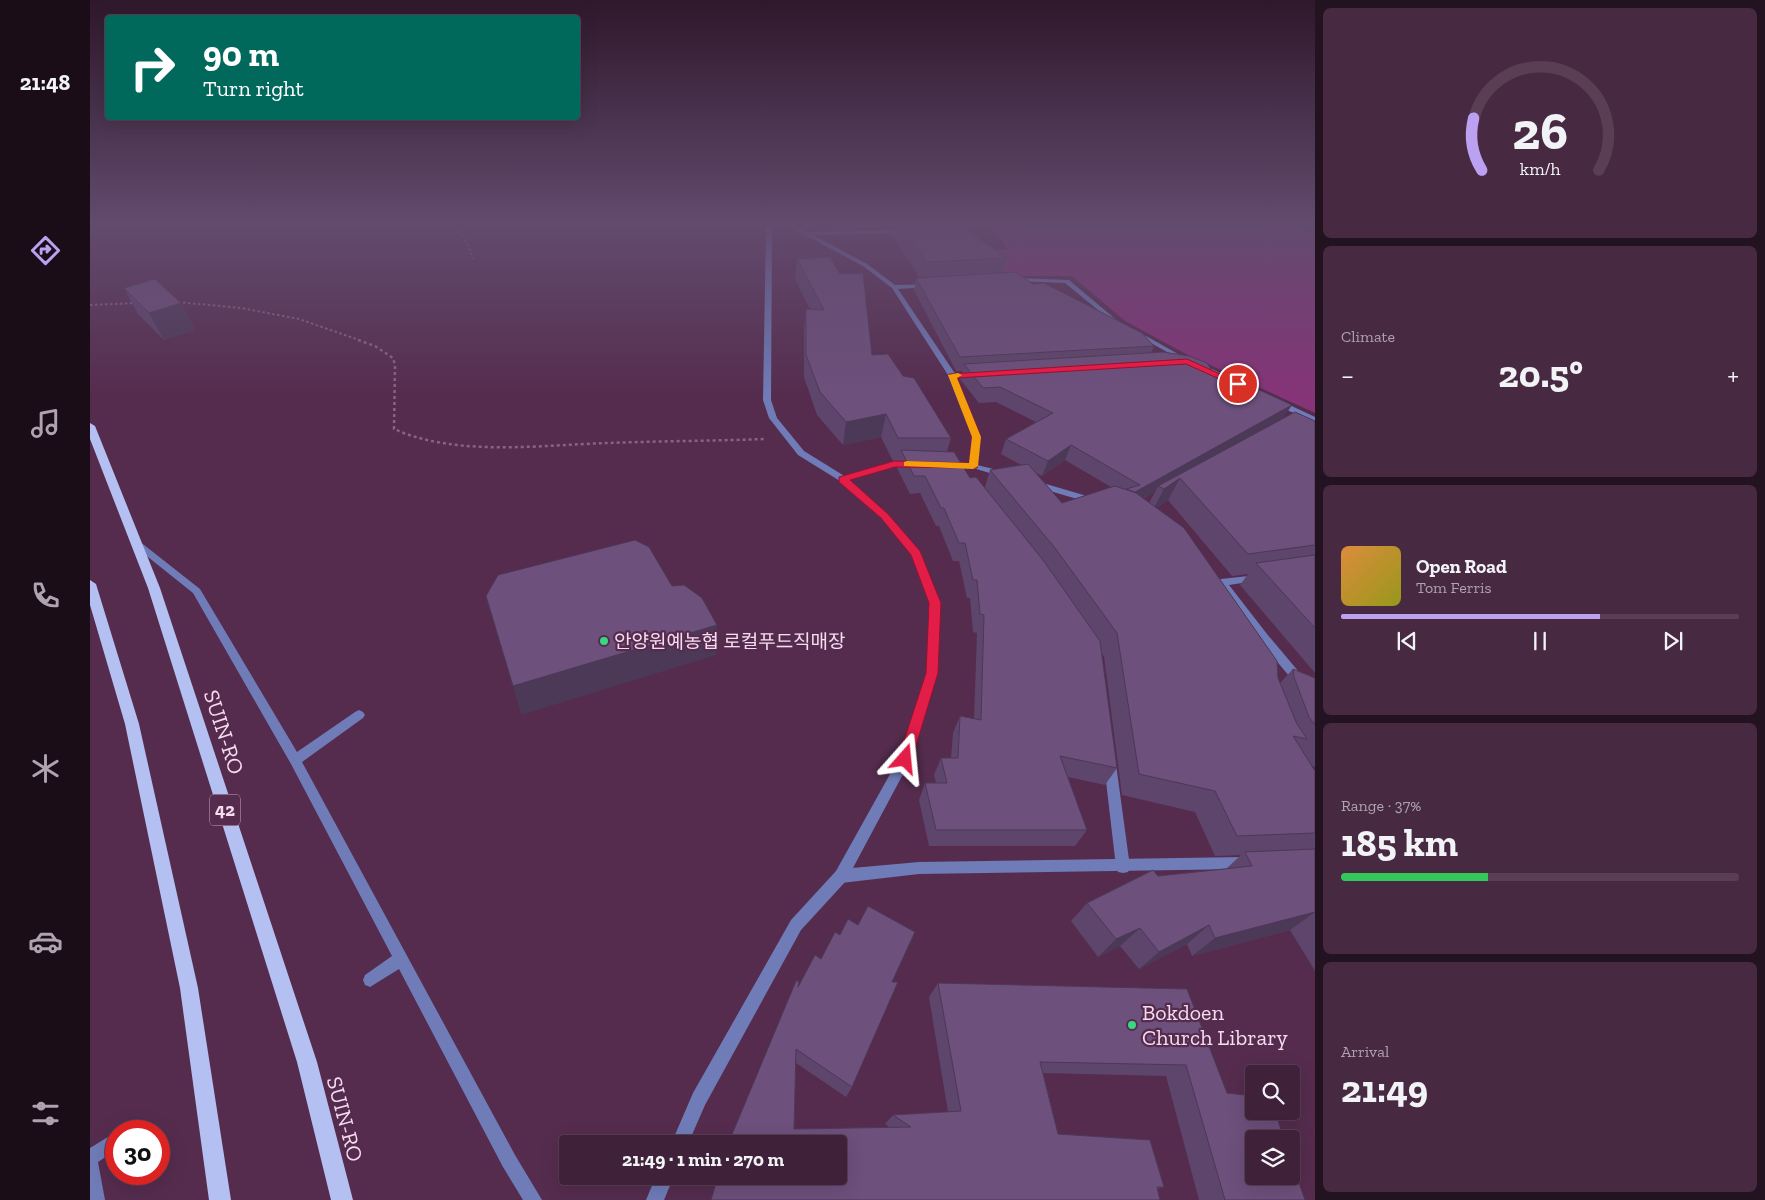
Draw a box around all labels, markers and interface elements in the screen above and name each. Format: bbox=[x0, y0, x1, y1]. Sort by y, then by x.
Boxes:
text: 90 m bbox=[203, 33, 279, 75]
icon: right bbox=[120, 35, 185, 100]
text: 21:48 bbox=[20, 69, 70, 96]
text: Turn right bbox=[203, 75, 304, 102]
text: 26 bbox=[1512, 100, 1568, 162]
text: km/h bbox=[1520, 158, 1560, 180]
icon: directions bbox=[28, 233, 63, 268]
text: Climate bbox=[1341, 327, 1395, 346]
text: 20.5° bbox=[1498, 351, 1583, 397]
text: − bbox=[1341, 359, 1354, 392]
text: + bbox=[1727, 359, 1739, 392]
pin bbox=[1217, 363, 1259, 405]
icon: arrive bbox=[1224, 370, 1252, 398]
icon: music bbox=[28, 406, 63, 441]
text: Open Road bbox=[1416, 555, 1507, 578]
icon: phone bbox=[28, 578, 63, 613]
text: Tom Ferris bbox=[1416, 578, 1492, 597]
icon: previous bbox=[1393, 627, 1421, 655]
icon: pause bbox=[1526, 627, 1554, 655]
icon: next bbox=[1659, 627, 1687, 655]
place label: 안양원예농협 로컬푸드직매장 bbox=[614, 630, 846, 653]
marker: 안양원예농협 로컬푸드직매장 bbox=[598, 635, 610, 647]
street label: SUIN-RO bbox=[198, 686, 250, 778]
position arrow bbox=[878, 732, 930, 784]
icon: climate bbox=[28, 751, 63, 786]
road number: 42 bbox=[210, 794, 240, 826]
text: Range · 37% bbox=[1341, 796, 1421, 815]
text: 185 km bbox=[1341, 820, 1458, 866]
icon: car bbox=[28, 924, 63, 959]
place label: Bokdoen Church Library bbox=[1142, 999, 1288, 1051]
marker: Bokdoen Church Library bbox=[1126, 1019, 1138, 1031]
text: Arrival bbox=[1341, 1042, 1389, 1061]
map controls bbox=[1245, 1065, 1300, 1185]
button: search bbox=[1245, 1065, 1300, 1120]
text: 21:49 bbox=[1341, 1066, 1428, 1112]
street label: SUIN-RO bbox=[321, 1074, 369, 1164]
icon: filters bbox=[28, 1096, 63, 1131]
speed limit sign: 30 bbox=[105, 1120, 170, 1185]
button: layers bbox=[1245, 1130, 1300, 1185]
text: 21:49 · 1 min · 270 m bbox=[622, 1148, 784, 1171]

